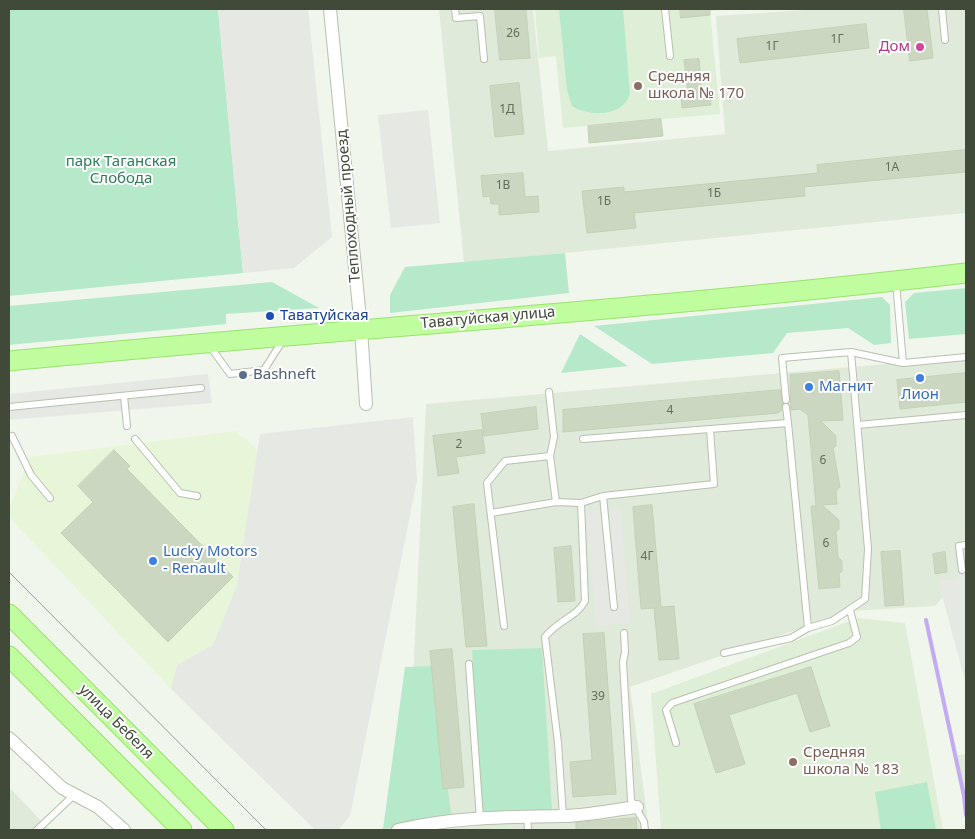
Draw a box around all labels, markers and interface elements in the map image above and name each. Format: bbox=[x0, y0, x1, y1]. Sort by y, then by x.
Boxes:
house number: 26 bbox=[506, 27, 520, 41]
house number: 1Г bbox=[831, 33, 843, 47]
place label: Дом bbox=[879, 38, 910, 56]
house number: 1Г bbox=[766, 40, 778, 54]
marker: Дом bbox=[914, 41, 926, 53]
place label: Средняя школа № 170 bbox=[648, 68, 744, 103]
marker: Средняя школа № 170 bbox=[632, 80, 644, 92]
house number: 1Д bbox=[499, 103, 515, 117]
street label: Теплоходный проезд bbox=[333, 129, 365, 283]
park label: парк Таганская Слобода bbox=[66, 153, 176, 188]
house number: 1А bbox=[885, 161, 899, 175]
house number: 1В bbox=[496, 179, 510, 193]
house number: 1Б bbox=[707, 187, 721, 201]
house number: 1Б bbox=[597, 195, 611, 209]
street label: Таватуйская улица bbox=[420, 303, 556, 333]
place label: Таватуйская bbox=[280, 307, 369, 325]
marker: Таватуйская bbox=[264, 310, 276, 322]
place label: Bashneft bbox=[253, 366, 316, 384]
marker: Bashneft bbox=[237, 369, 249, 381]
marker: Лион bbox=[914, 372, 926, 384]
place label: Магнит bbox=[819, 378, 873, 396]
marker: Магнит bbox=[803, 381, 815, 393]
place label: Лион bbox=[901, 386, 939, 404]
house number: 4 bbox=[667, 404, 673, 418]
house number: 2 bbox=[456, 438, 462, 452]
house number: 6 bbox=[820, 454, 826, 468]
house number: 6 bbox=[823, 537, 829, 551]
place label: Lucky Motors - Renault bbox=[163, 543, 257, 578]
house number: 4Г bbox=[641, 550, 653, 564]
marker: Lucky Motors - Renault bbox=[147, 555, 159, 567]
street label: улица Бебеля bbox=[75, 681, 157, 763]
house number: 39 bbox=[591, 690, 605, 704]
place label: Средняя школа № 183 bbox=[803, 744, 899, 779]
marker: Средняя школа № 183 bbox=[787, 756, 799, 768]

